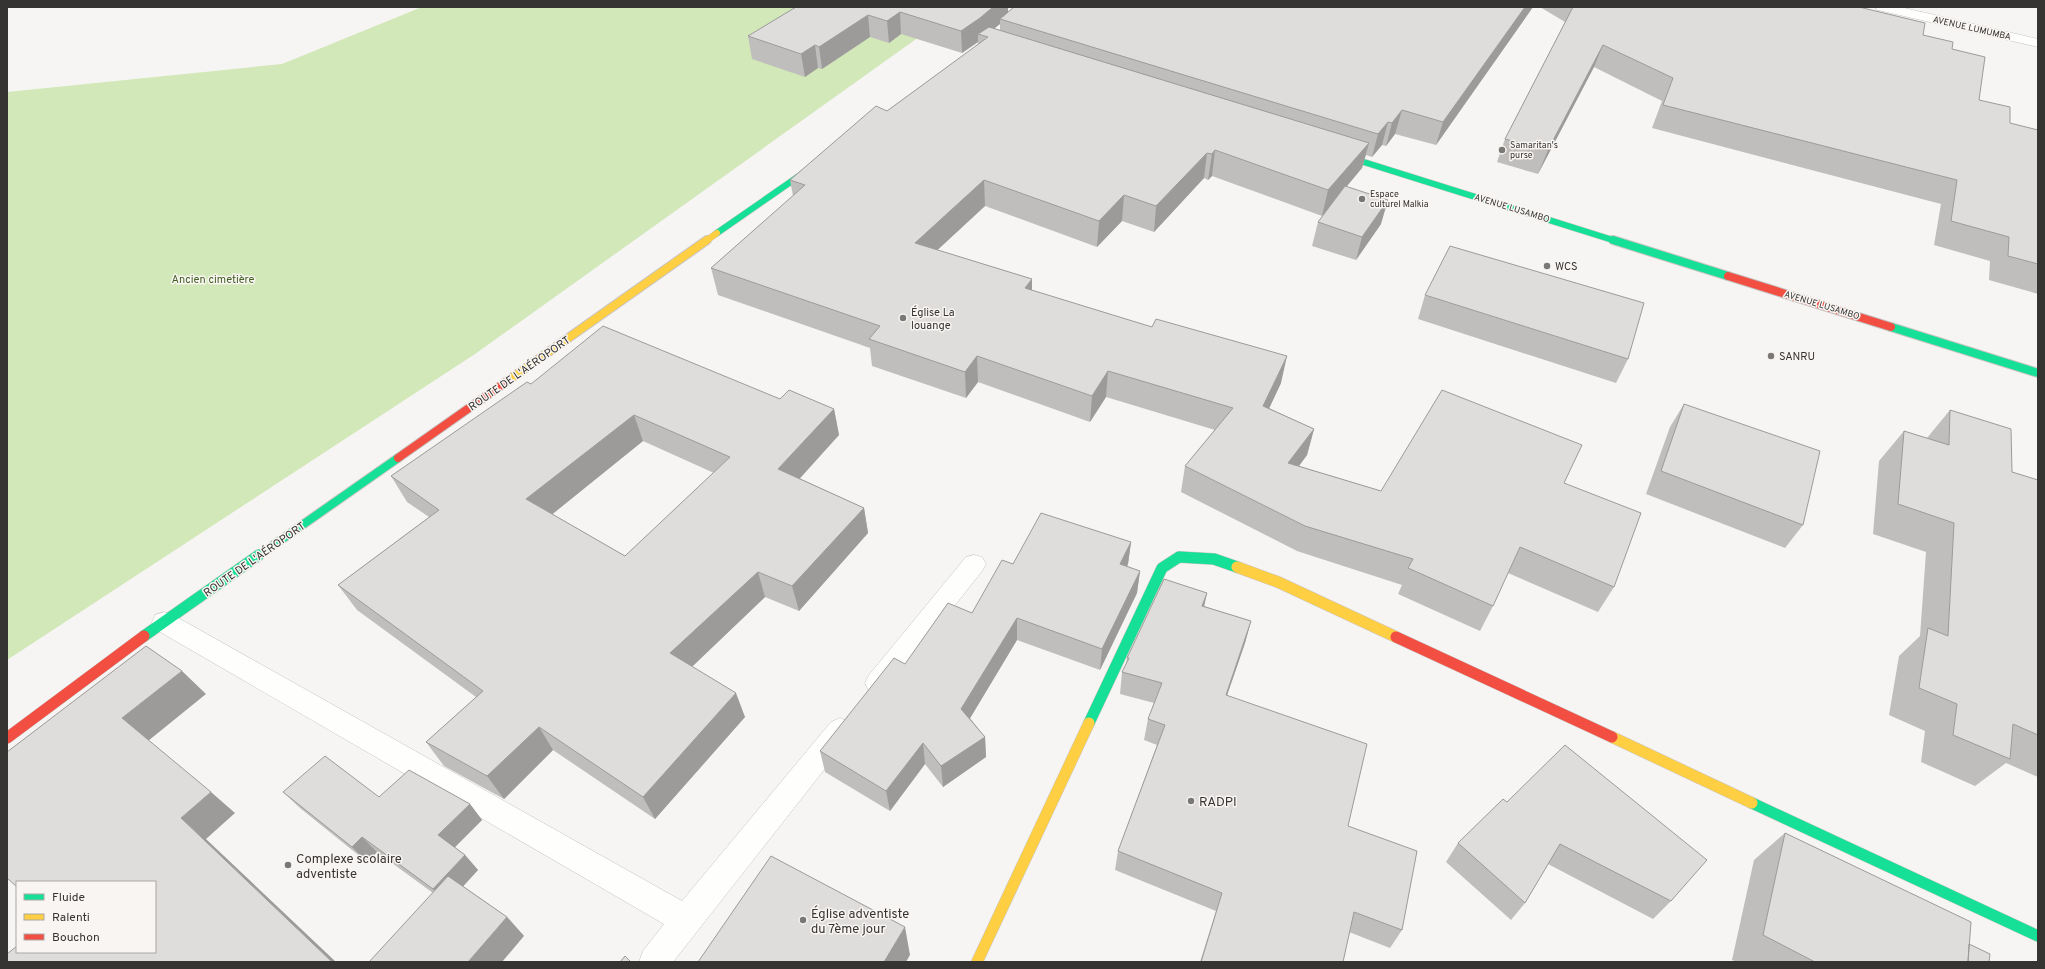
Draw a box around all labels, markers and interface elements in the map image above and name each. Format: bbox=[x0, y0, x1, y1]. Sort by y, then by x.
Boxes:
street label: AVENUE LUMUMBA bbox=[1932, 14, 2012, 43]
place label: Samaritan's purse bbox=[1510, 140, 1558, 161]
marker: Samaritan's purse bbox=[1497, 145, 1507, 155]
place label: Espace culturel Malkia bbox=[1370, 189, 1429, 210]
street label: AVENUE LUSAMBO bbox=[1473, 192, 1551, 225]
marker: Espace culturel Malkia bbox=[1357, 194, 1367, 204]
place label: WCS bbox=[1555, 260, 1578, 274]
marker: WCS bbox=[1542, 261, 1552, 271]
park label: Ancien cimetière bbox=[171, 273, 255, 287]
street label: AVENUE LUSAMBO bbox=[1783, 289, 1861, 322]
place label: Église La louange bbox=[911, 305, 955, 333]
marker: Église La louange bbox=[898, 313, 908, 323]
street label: ROUTE DE L'AÉROPORT bbox=[465, 333, 573, 414]
place label: SANRU bbox=[1779, 350, 1815, 364]
marker: SANRU bbox=[1766, 351, 1776, 361]
street label: ROUTE DE L'AÉROPORT bbox=[200, 519, 308, 600]
place label: RADPI bbox=[1199, 795, 1237, 811]
marker: RADPI bbox=[1186, 796, 1196, 806]
place label: Complexe scolaire adventiste bbox=[296, 852, 402, 883]
marker: Complexe scolaire adventiste bbox=[283, 860, 293, 870]
legend bbox=[16, 881, 156, 953]
text: Fluide bbox=[52, 890, 85, 906]
place label: Église adventiste du 7ème jour bbox=[811, 905, 909, 938]
text: Ralenti bbox=[52, 910, 90, 926]
marker: Église adventiste du 7ème jour bbox=[798, 915, 808, 925]
text: Bouchon bbox=[52, 930, 100, 946]

